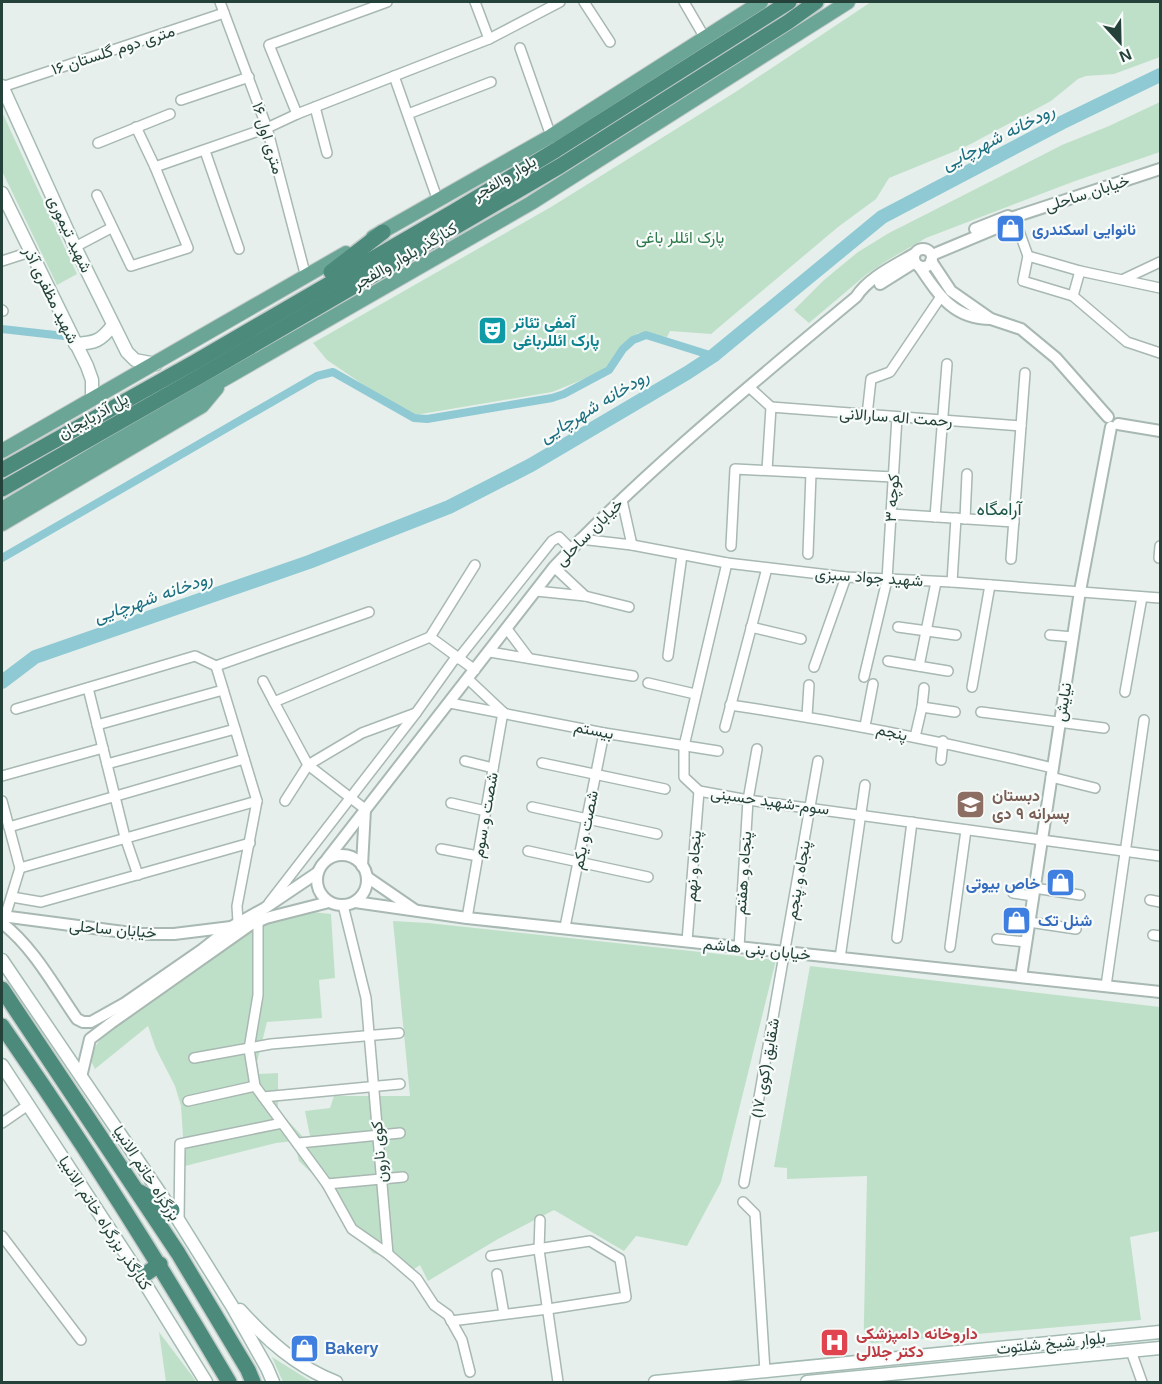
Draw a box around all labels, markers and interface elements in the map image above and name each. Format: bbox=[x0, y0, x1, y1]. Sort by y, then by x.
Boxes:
north arrow bbox=[1090, 12, 1150, 72]
street label: ۱۶ متری دوم گلستان bbox=[49, 22, 177, 80]
text: N bbox=[1117, 45, 1134, 65]
street label: ۱۶ متری اول bbox=[247, 100, 287, 176]
water label: رودخانه شهرچایی bbox=[938, 100, 1059, 176]
street label: بلوار والفجر bbox=[468, 152, 540, 206]
street label: خیابان ساحلی bbox=[1043, 171, 1132, 217]
street label: شهید تیموری bbox=[43, 193, 95, 276]
shop icon: نانوایی اسکندری bbox=[995, 213, 1027, 245]
street label: کنارگذر بلوار والفجر bbox=[349, 219, 461, 295]
place label: نانوایی اسکندری bbox=[1032, 221, 1136, 240]
park label: پارک ائللر باغی bbox=[636, 229, 724, 249]
street label: شهید مظفری آذر bbox=[18, 243, 82, 347]
place label: آمفی تئاتر پارک ائللرباغی bbox=[512, 314, 599, 352]
theatre icon: آمفی تئاتر پارک ائللرباغی bbox=[476, 315, 508, 347]
water label: رودخانه شهرچایی bbox=[536, 365, 653, 448]
street label: پل آذربایجان bbox=[55, 390, 132, 445]
street label: رحمت اله سارالانی bbox=[839, 405, 953, 431]
street label: کوچه ۳ bbox=[882, 473, 905, 523]
street label: خیابان ساحلی bbox=[552, 495, 628, 570]
district label: آرامگاه bbox=[976, 499, 1023, 520]
street label: شهید جواد سبزی bbox=[814, 565, 924, 591]
water label: رودخانه شهرچایی bbox=[91, 567, 216, 629]
street label: نیایش bbox=[1052, 681, 1076, 723]
street label: بیستم bbox=[572, 718, 615, 744]
street label: پنجم bbox=[874, 720, 909, 747]
street label: شصت و سوم bbox=[469, 771, 503, 859]
street label: سوم-شهید حسینی bbox=[709, 784, 830, 820]
place label: دبستان پسرانه ۹ دی bbox=[992, 787, 1070, 825]
school or university icon: دبستان پسرانه ۹ دی bbox=[955, 788, 987, 820]
street label: شصت و یکم bbox=[569, 789, 603, 872]
street label: پنجاه و نهم bbox=[682, 830, 707, 903]
street label: پنجاه و هفتم bbox=[732, 831, 757, 916]
street label: پنجاه و پنجم bbox=[783, 839, 816, 922]
shop icon: خاص بیوتی bbox=[1045, 867, 1077, 899]
place label: خاص بیوتی bbox=[966, 875, 1040, 894]
shop icon: شنل تک bbox=[1001, 904, 1033, 936]
place label: شنل تک bbox=[1038, 912, 1092, 930]
street label: خیابان ساحلی bbox=[68, 917, 158, 943]
street label: خیابان بنی هاشم bbox=[702, 935, 812, 965]
street label: شقایق (کوی ۱۷) bbox=[748, 1017, 784, 1120]
street label: کوی نارون bbox=[368, 1120, 392, 1184]
street label: بزرگراه خاتم الانبیا bbox=[108, 1122, 184, 1225]
street label: کنارگذر بزرگراه خاتم الانبیا bbox=[54, 1153, 155, 1294]
place label: داروخانه دامپزشکی دکتر جلالی bbox=[856, 1325, 978, 1362]
hospital icon: داروخانه دامپزشکی دکتر جلالی bbox=[819, 1326, 851, 1358]
street label: بلوار شیخ شلتوت bbox=[995, 1329, 1107, 1360]
shop icon: Bakery bbox=[288, 1332, 320, 1364]
place label: Bakery bbox=[325, 1340, 378, 1357]

